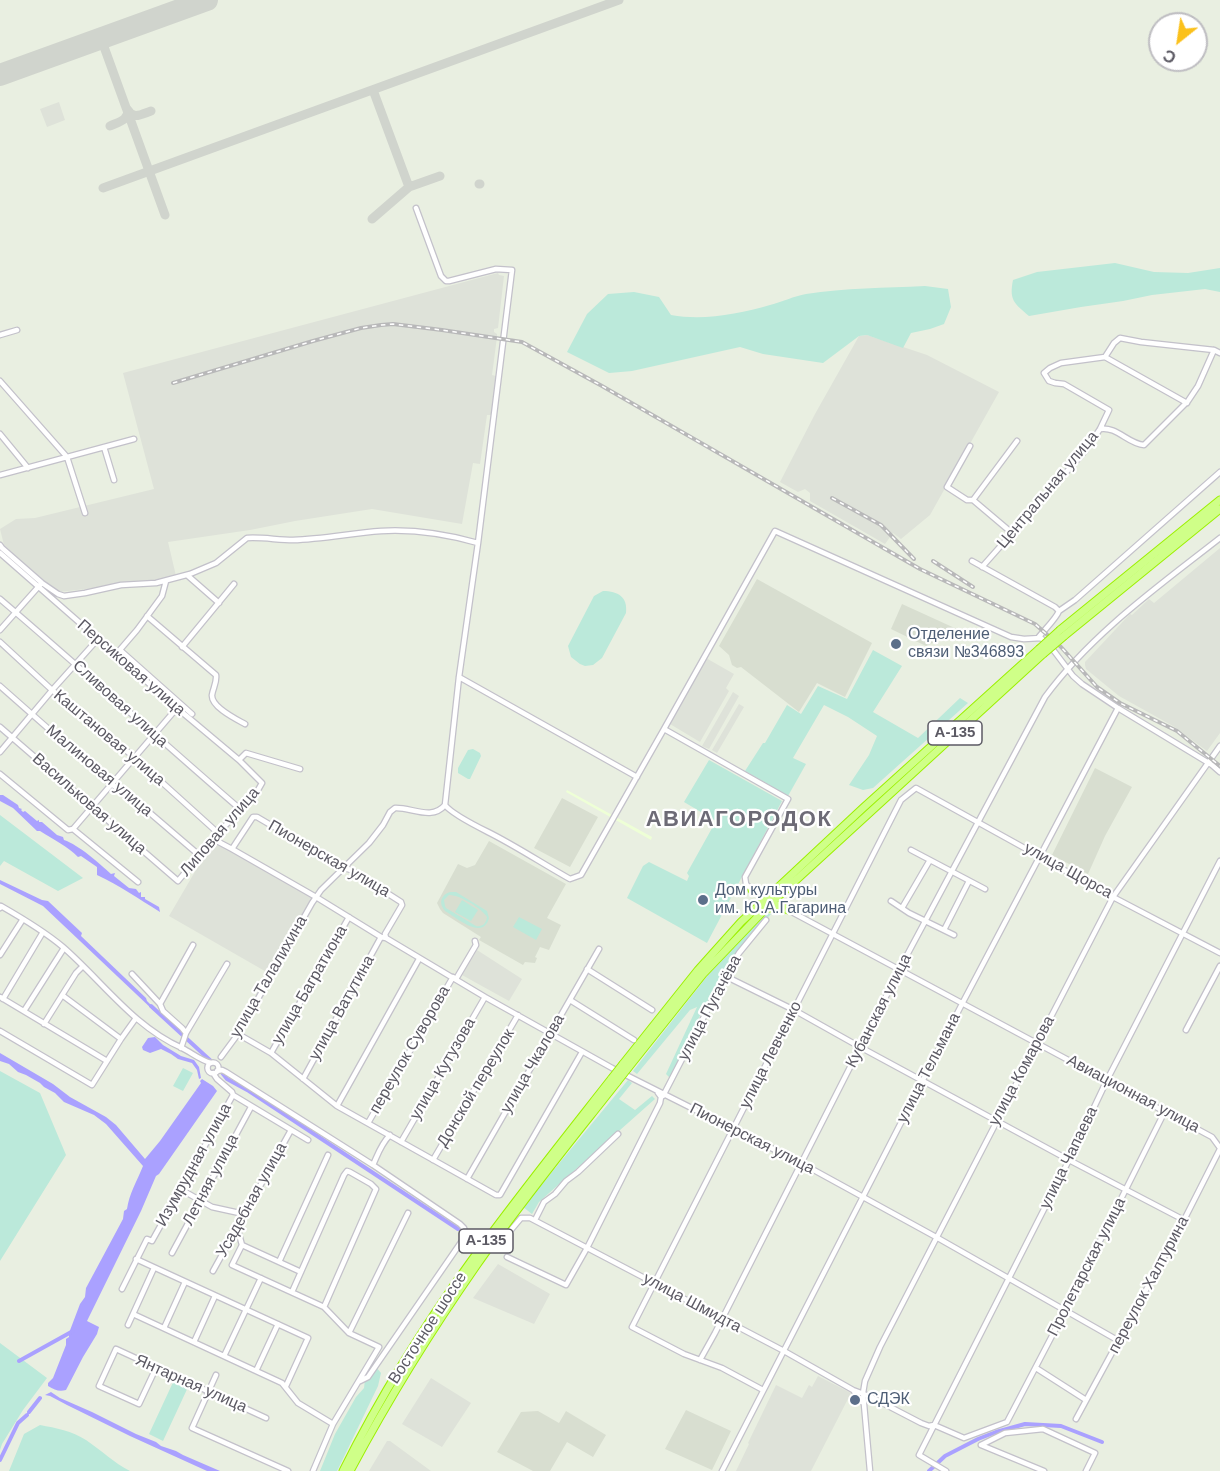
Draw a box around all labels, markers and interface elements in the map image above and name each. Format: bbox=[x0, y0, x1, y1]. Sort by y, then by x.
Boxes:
north arrow bbox=[1148, 12, 1208, 72]
text: С bbox=[1160, 46, 1179, 67]
street label: Центральная улица bbox=[993, 427, 1103, 553]
street label: Персиковая улица bbox=[73, 616, 189, 720]
place label: Отделение связи №346893 bbox=[908, 625, 1024, 663]
marker: Отделение связи №346893 bbox=[889, 637, 903, 651]
street label: Сливовая улица bbox=[68, 656, 172, 752]
street label: Каштановая улица bbox=[50, 686, 168, 790]
street label: Малиновая улица bbox=[42, 721, 156, 821]
road number: А-135 bbox=[928, 721, 982, 745]
street label: Васильковая улица bbox=[28, 749, 150, 859]
street label: Липовая улица bbox=[176, 784, 264, 880]
district label: АВИАГОРОДОК bbox=[646, 807, 832, 833]
street label: Пионерская улица bbox=[265, 816, 393, 902]
street label: улица Щорса bbox=[1020, 839, 1116, 903]
place label: Дом культуры им. Ю.А.Гагарина bbox=[715, 881, 846, 919]
marker: Дом культуры им. Ю.А.Гагарина bbox=[696, 893, 710, 907]
street label: улица Талалихина bbox=[226, 913, 312, 1041]
street label: улица Багратиона bbox=[268, 922, 352, 1048]
street label: Кубанская улица bbox=[842, 951, 916, 1071]
street label: улица Ватутина bbox=[305, 952, 379, 1064]
street label: улица Пугачёва bbox=[674, 952, 746, 1064]
street label: переулок Суворова bbox=[366, 983, 454, 1117]
street label: улица Левченко bbox=[736, 998, 806, 1112]
street label: улица Тельмана bbox=[893, 1010, 965, 1126]
street label: улица Чкалова bbox=[497, 1011, 569, 1117]
street label: улица Комарова bbox=[985, 1013, 1059, 1129]
street label: улица Кутузова bbox=[406, 1015, 480, 1123]
street label: Донской переулок bbox=[433, 1025, 519, 1151]
street label: Авиационная улица bbox=[1063, 1051, 1203, 1137]
street label: Пионерская улица bbox=[686, 1099, 818, 1179]
street label: Изумрудная улица bbox=[152, 1100, 236, 1230]
street label: улица Чапаева bbox=[1036, 1104, 1102, 1212]
street label: Летняя улица bbox=[179, 1131, 243, 1229]
street label: Усадебная улица bbox=[213, 1139, 291, 1261]
street label: Пролетарская улица bbox=[1044, 1195, 1130, 1339]
street label: переулок Халтурина bbox=[1105, 1213, 1193, 1357]
road number: А-135 bbox=[459, 1229, 513, 1253]
street label: Восточное шоссе bbox=[385, 1269, 471, 1387]
street label: улица Шмидта bbox=[640, 1269, 744, 1337]
street label: Янтарная улица bbox=[132, 1351, 250, 1417]
place label: СДЭК bbox=[867, 1390, 910, 1410]
marker: СДЭК bbox=[848, 1393, 862, 1407]

